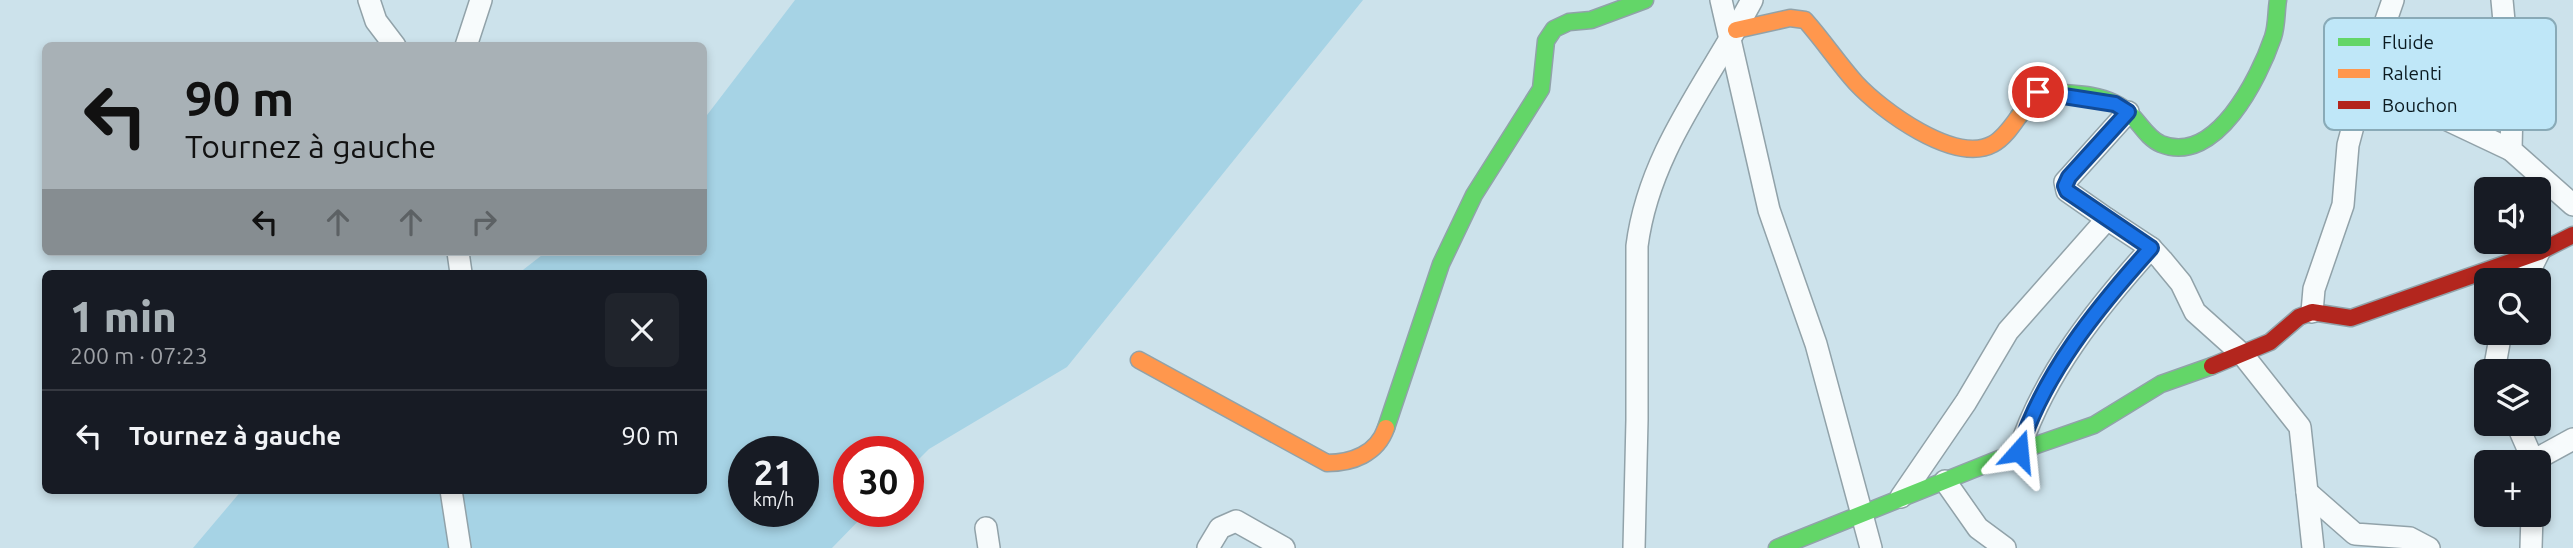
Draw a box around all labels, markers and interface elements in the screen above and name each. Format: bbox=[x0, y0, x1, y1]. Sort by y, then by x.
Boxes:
legend bbox=[2324, 18, 2556, 130]
text: Fluide bbox=[2382, 31, 2434, 53]
pin bbox=[2008, 62, 2068, 122]
text: Ralenti bbox=[2382, 62, 2442, 84]
icon: left bbox=[70, 70, 161, 161]
text: 90 m bbox=[185, 70, 294, 125]
icon: arrive bbox=[2019, 73, 2057, 111]
text: Bouchon bbox=[2382, 94, 2458, 116]
text: Tournez à gauche bbox=[185, 128, 436, 164]
map controls bbox=[2474, 177, 2551, 527]
button: sound bbox=[2474, 177, 2551, 254]
icon: left bbox=[246, 203, 284, 241]
icon: ahead bbox=[319, 203, 357, 241]
icon: ahead bbox=[392, 203, 430, 241]
icon: right bbox=[465, 203, 503, 241]
button: search bbox=[2474, 268, 2551, 345]
text: 1 min bbox=[70, 293, 177, 340]
button: close bbox=[605, 293, 679, 367]
text: 200 m · 07:23 bbox=[70, 343, 208, 368]
button: layers bbox=[2474, 359, 2551, 436]
position arrow bbox=[1982, 414, 2056, 488]
icon: left bbox=[70, 417, 108, 455]
text: Tournez à gauche bbox=[129, 421, 341, 450]
text: 90 m bbox=[621, 421, 679, 450]
speed limit sign: 30 bbox=[833, 436, 924, 527]
button: + bbox=[2474, 450, 2551, 527]
text: 21 bbox=[754, 452, 793, 492]
text: km/h bbox=[753, 489, 794, 509]

